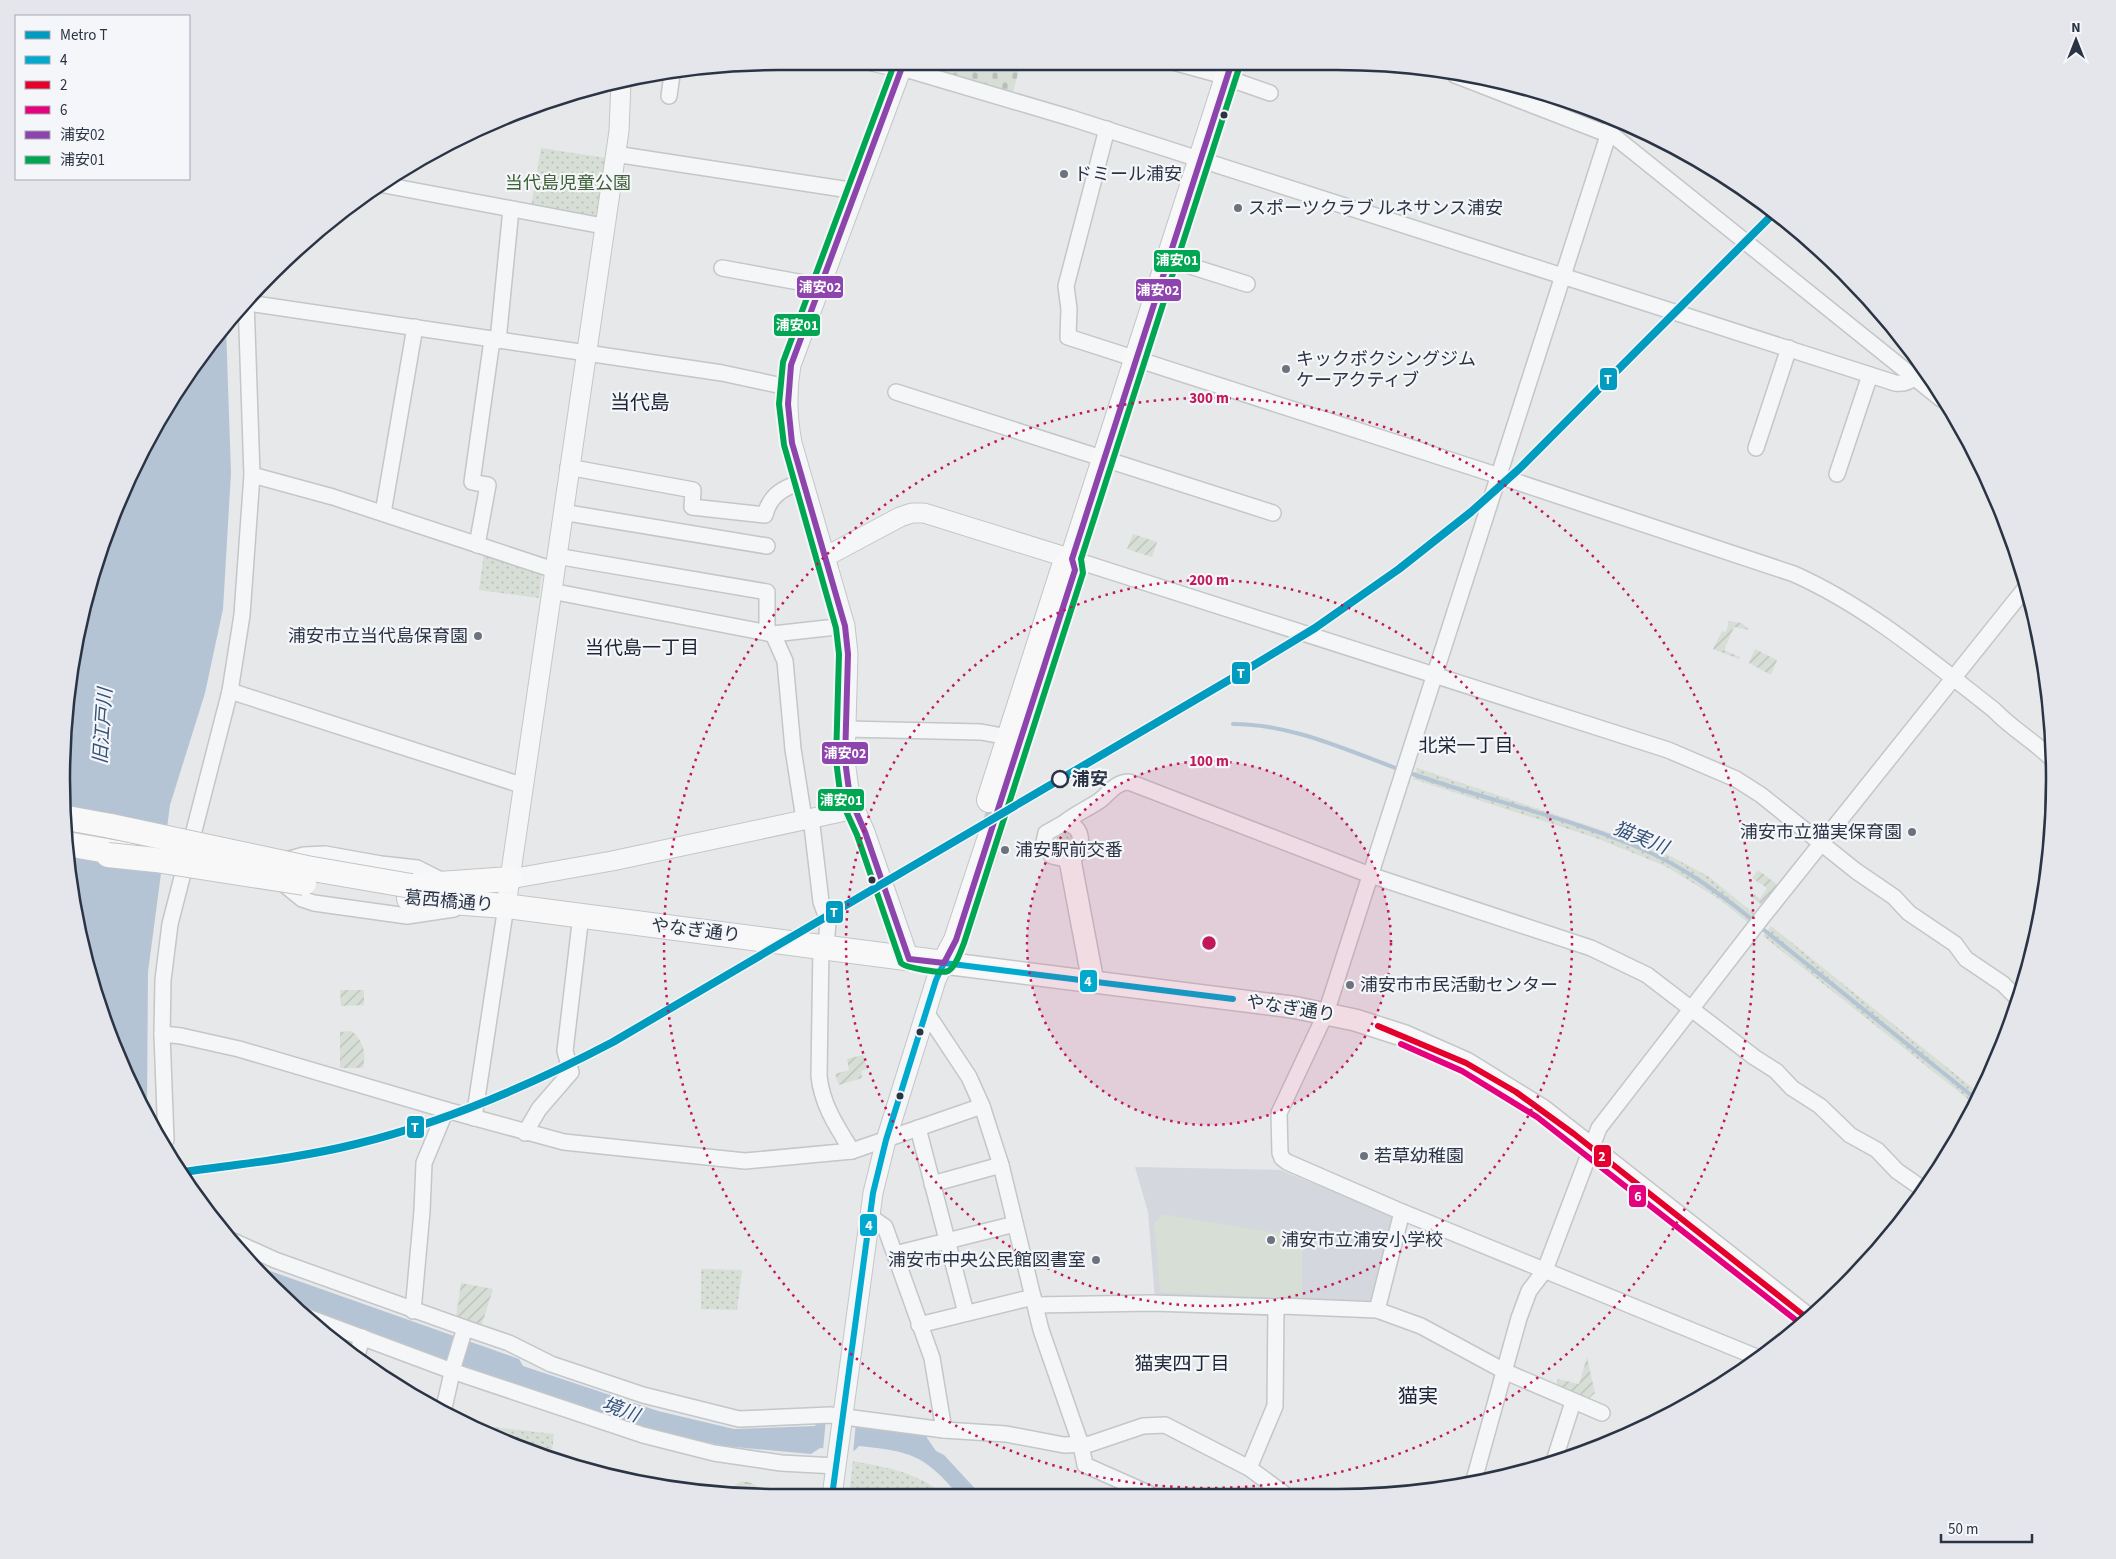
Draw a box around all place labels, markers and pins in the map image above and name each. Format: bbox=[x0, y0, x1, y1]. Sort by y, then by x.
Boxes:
unlabelled marker bbox=[1219, 110, 1229, 120]
place label: ドミール浦安 bbox=[1074, 162, 1182, 187]
marker: ドミール浦安 bbox=[1058, 168, 1070, 180]
place label: スポーツクラブ ルネサンス浦安 bbox=[1248, 196, 1503, 221]
marker: スポーツクラブ ルネサンス浦安 bbox=[1232, 202, 1244, 214]
place label: キックボクシングジム ケーアクティブ bbox=[1296, 347, 1476, 393]
marker: キックボクシングジム ケーアクティブ bbox=[1280, 363, 1292, 375]
place label: 浦安市立当代島保育園 bbox=[288, 624, 468, 649]
marker: 浦安市立当代島保育園 bbox=[472, 630, 484, 642]
place label: 浦安 bbox=[1072, 767, 1108, 792]
marker: 浦安 bbox=[1051, 770, 1069, 788]
place label: 浦安市立猫実保育園 bbox=[1740, 820, 1902, 845]
marker: 浦安市立猫実保育園 bbox=[1906, 826, 1918, 838]
place label: 浦安駅前交番 bbox=[1015, 838, 1123, 863]
marker: 浦安駅前交番 bbox=[999, 844, 1011, 856]
unlabelled marker bbox=[867, 875, 877, 885]
centre of rings bbox=[1200, 934, 1218, 952]
place label: 浦安市市民活動センター bbox=[1360, 973, 1558, 998]
marker: 浦安市市民活動センター bbox=[1344, 979, 1356, 991]
unlabelled marker bbox=[915, 1027, 925, 1037]
unlabelled marker bbox=[895, 1091, 905, 1101]
place label: 若草幼稚園 bbox=[1374, 1144, 1464, 1169]
marker: 若草幼稚園 bbox=[1358, 1150, 1370, 1162]
place label: 浦安市立浦安小学校 bbox=[1281, 1228, 1443, 1253]
marker: 浦安市立浦安小学校 bbox=[1265, 1234, 1277, 1246]
place label: 浦安市中央公民館図書室 bbox=[888, 1248, 1086, 1273]
marker: 浦安市中央公民館図書室 bbox=[1090, 1254, 1102, 1266]

